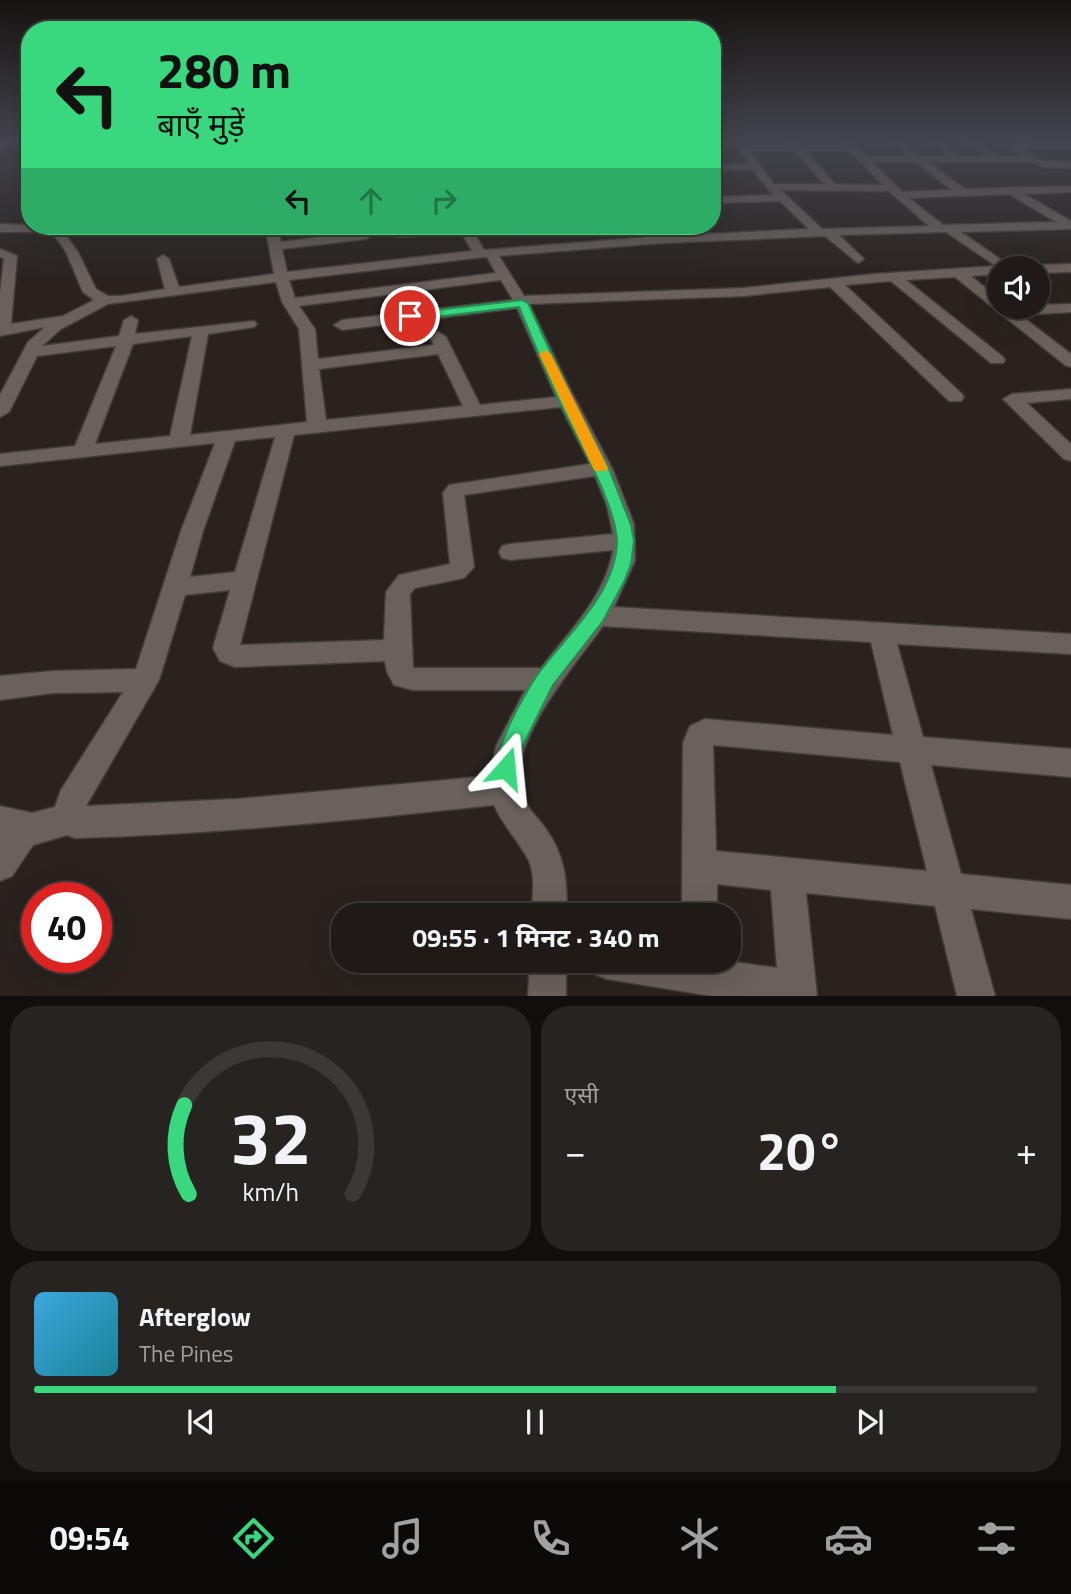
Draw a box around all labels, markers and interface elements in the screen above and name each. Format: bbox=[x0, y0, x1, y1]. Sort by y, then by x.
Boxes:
text: 280 m bbox=[157, 32, 291, 107]
icon: left bbox=[42, 49, 133, 140]
text: बाएँ मुड़ें bbox=[157, 100, 245, 148]
icon: left bbox=[279, 182, 317, 220]
icon: ahead bbox=[352, 182, 390, 220]
icon: right bbox=[425, 182, 463, 220]
map controls bbox=[987, 256, 1050, 319]
button: sound bbox=[987, 256, 1050, 319]
pin bbox=[380, 286, 440, 346]
icon: arrive bbox=[391, 297, 429, 335]
position arrow bbox=[469, 731, 543, 805]
speed limit sign: 40 bbox=[21, 882, 112, 973]
text: 09:55 · 1 मिनट · 340 m bbox=[412, 918, 660, 957]
text: एसी bbox=[565, 1077, 599, 1112]
text: 32 bbox=[229, 1083, 311, 1193]
text: 20° bbox=[757, 1111, 844, 1190]
text: − bbox=[565, 1122, 586, 1180]
text: + bbox=[1016, 1122, 1037, 1180]
text: km/h bbox=[242, 1173, 299, 1211]
text: Afterglow bbox=[139, 1297, 251, 1336]
text: The Pines bbox=[139, 1336, 233, 1371]
icon: previous bbox=[182, 1403, 220, 1441]
icon: pause bbox=[516, 1403, 554, 1441]
icon: next bbox=[851, 1403, 889, 1441]
text: 09:54 bbox=[50, 1514, 130, 1562]
icon: directions bbox=[229, 1514, 278, 1563]
icon: music bbox=[378, 1514, 427, 1563]
icon: phone bbox=[526, 1514, 575, 1563]
icon: climate bbox=[675, 1514, 724, 1563]
icon: car bbox=[824, 1514, 873, 1563]
icon: filters bbox=[972, 1514, 1021, 1563]

